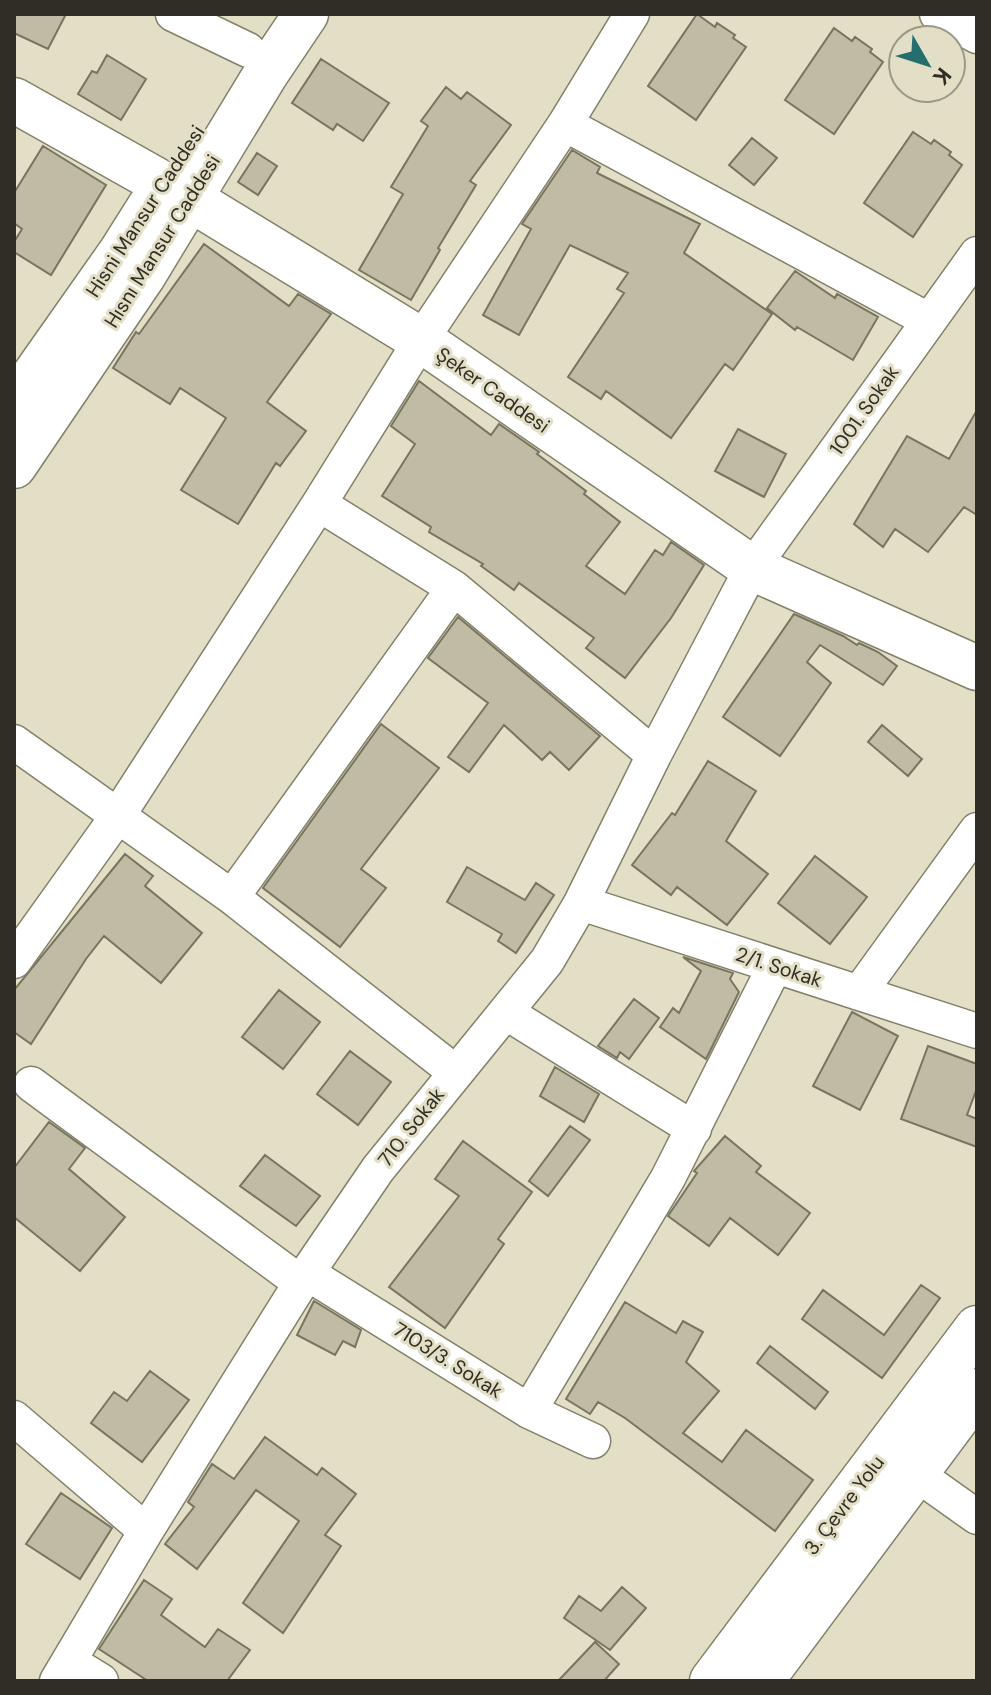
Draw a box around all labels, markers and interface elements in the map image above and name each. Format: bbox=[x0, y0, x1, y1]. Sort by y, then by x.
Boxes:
north arrow bbox=[887, 24, 967, 104]
text: K bbox=[926, 62, 958, 91]
street label: Hisni Mansur Caddesi bbox=[80, 120, 210, 302]
street label: Hısnı Mansur Caddesi bbox=[98, 150, 226, 332]
street label: Şeker Caddesi bbox=[431, 341, 555, 439]
street label: 1001. Sokak bbox=[824, 360, 904, 460]
street label: 2/1. Sokak bbox=[733, 941, 825, 993]
street label: 710. Sokak bbox=[372, 1082, 450, 1172]
street label: 7103/3. Sokak bbox=[388, 1316, 508, 1404]
street label: 3. Çevre Yolu bbox=[798, 1450, 890, 1560]

